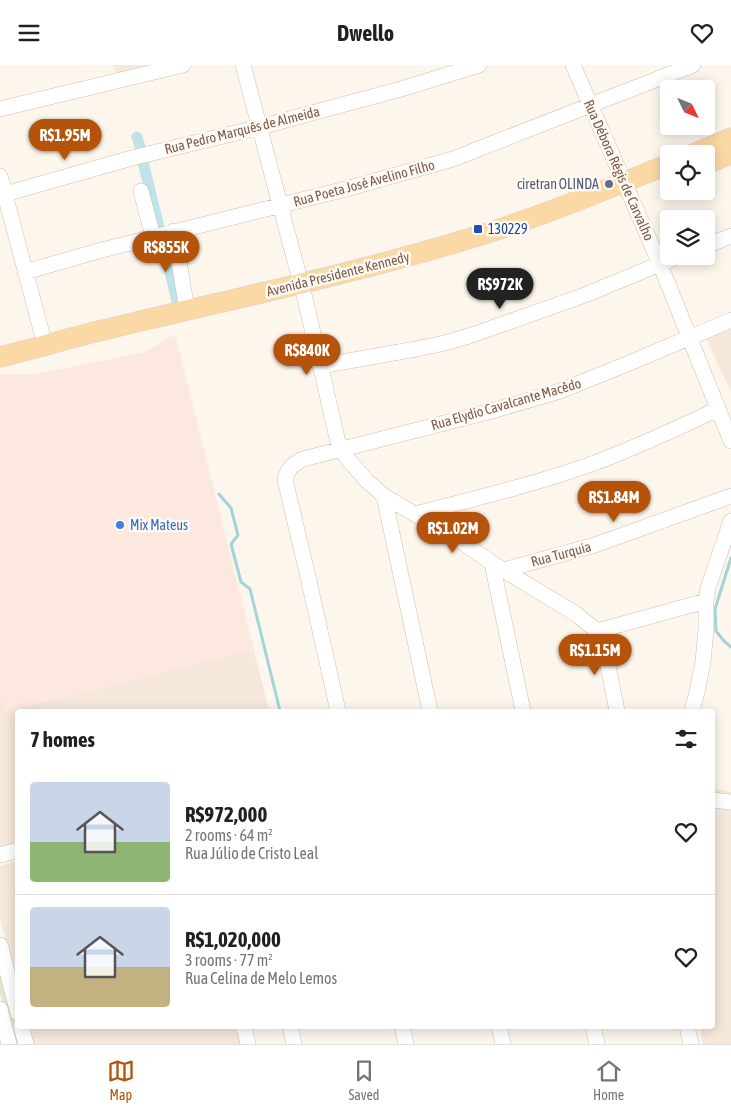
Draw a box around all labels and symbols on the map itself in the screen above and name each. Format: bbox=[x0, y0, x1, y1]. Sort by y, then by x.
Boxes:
north arrow bbox=[660, 80, 715, 135]
street label: Rua Débora Régis de Carvalho bbox=[581, 97, 657, 243]
street label: Rua Pedro Marquês de Almeida bbox=[163, 103, 321, 157]
pin: R$1.95M bbox=[19, 119, 111, 161]
street label: Rua Poeta José Avelino Filho bbox=[292, 156, 436, 210]
place label: ciretran OLINDA bbox=[517, 176, 599, 192]
marker: ciretran OLINDA bbox=[603, 178, 615, 190]
place label: 130229 bbox=[488, 221, 527, 237]
marker: 130229 bbox=[472, 223, 484, 235]
pin: R$855K bbox=[125, 231, 207, 273]
street label: Avenida Presidente Kennedy bbox=[265, 248, 411, 299]
pin: R$972K bbox=[459, 267, 541, 310]
pin: R$840K bbox=[266, 333, 348, 376]
street label: Rua Elydio Cavalcante Macêdo bbox=[429, 375, 583, 433]
pin: R$1.84M bbox=[568, 481, 660, 523]
pin: R$1.02M bbox=[407, 511, 499, 554]
place label: Mix Mateus bbox=[130, 517, 188, 533]
marker: Mix Mateus bbox=[114, 519, 126, 531]
street label: Rua Turquia bbox=[529, 538, 593, 570]
pin: R$1.15M bbox=[549, 633, 641, 676]

